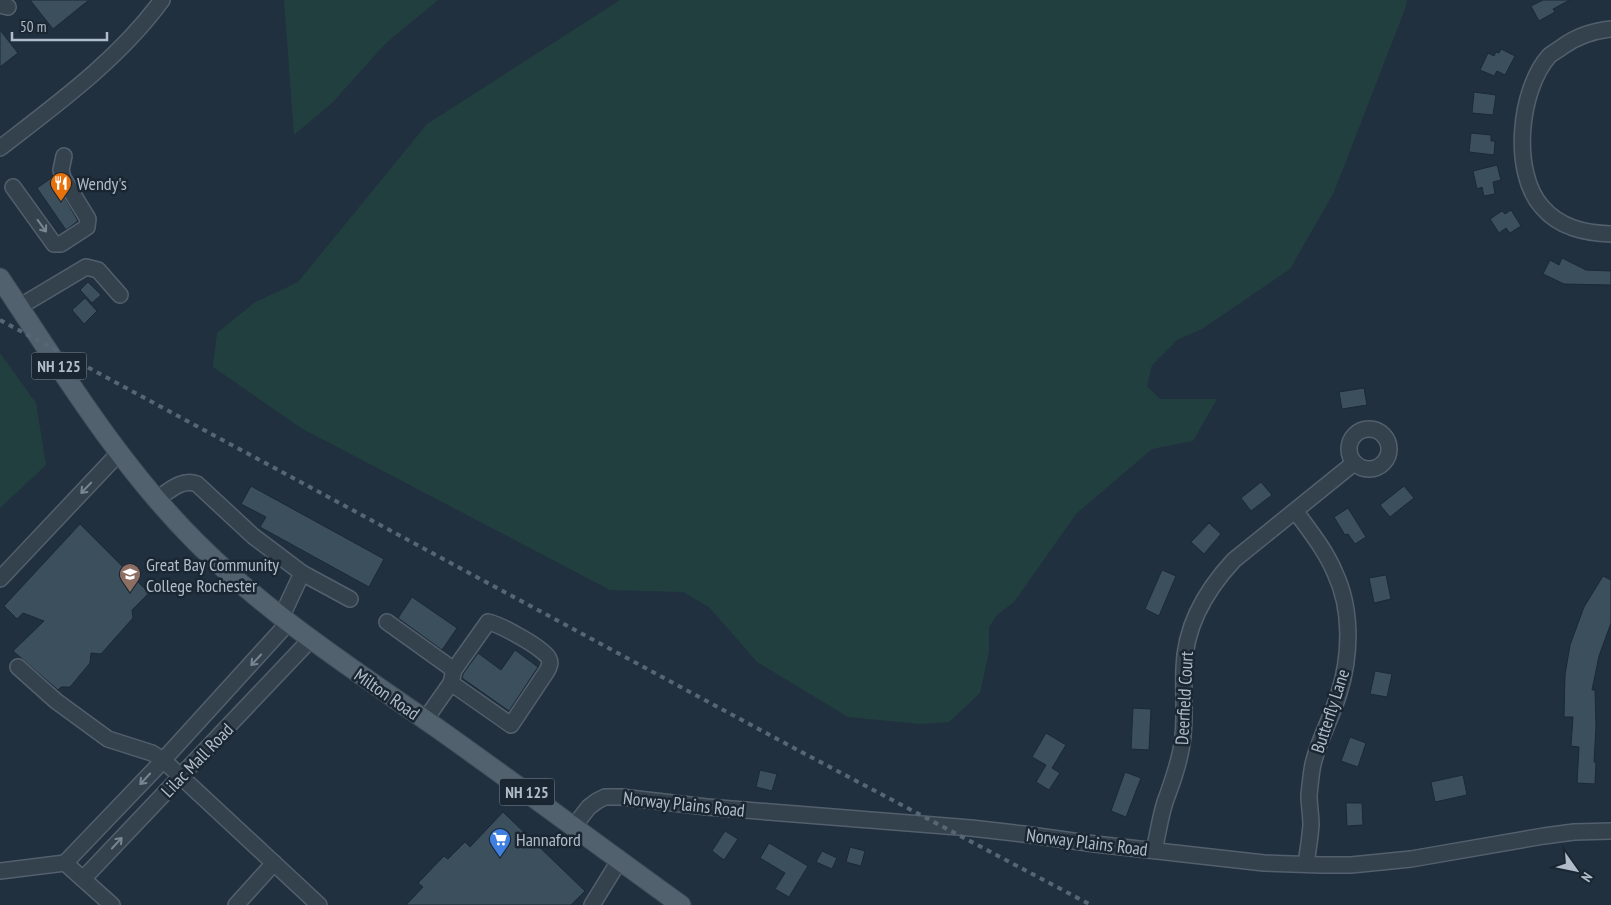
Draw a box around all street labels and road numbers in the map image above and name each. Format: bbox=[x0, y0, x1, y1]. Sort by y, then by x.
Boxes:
road number: NH 125 bbox=[32, 352, 86, 380]
street label: Deerfield Court bbox=[1170, 650, 1198, 745]
street label: Milton Road bbox=[350, 663, 424, 725]
street label: Butterfly Lane bbox=[1306, 666, 1354, 756]
street label: Lilac Mall Road bbox=[156, 718, 238, 802]
road number: NH 125 bbox=[500, 779, 554, 806]
street label: Norway Plains Road bbox=[622, 786, 746, 822]
street label: Norway Plains Road bbox=[1025, 823, 1149, 861]

